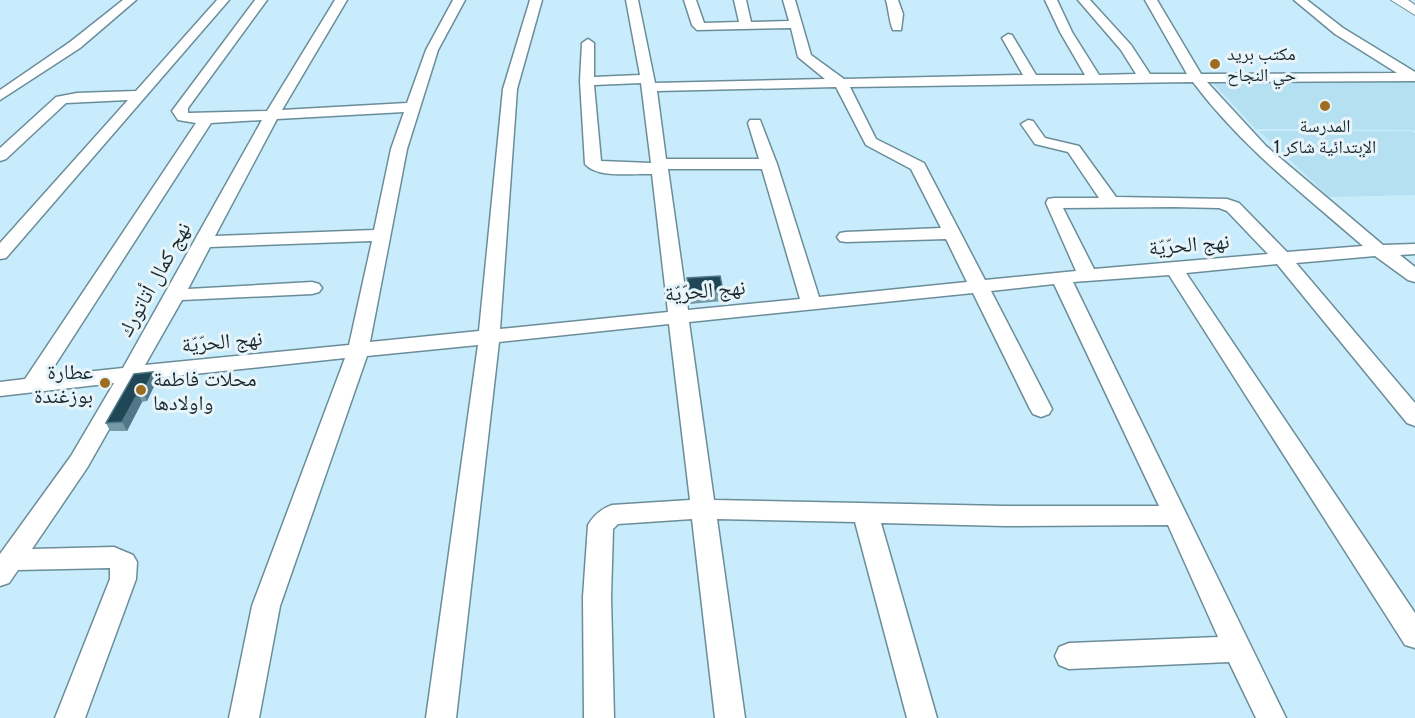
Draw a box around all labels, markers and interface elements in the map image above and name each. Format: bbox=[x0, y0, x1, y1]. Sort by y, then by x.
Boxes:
place label: مكتب بريد حي النجاح bbox=[1227, 43, 1296, 90]
marker: مكتب بريد حي النجاح bbox=[1208, 57, 1222, 71]
marker: المدرسة الإبتدائية شاكر 1 bbox=[1318, 99, 1332, 113]
place label: المدرسة الإبتدائية شاكر 1 bbox=[1274, 115, 1376, 158]
street label: نهج كمال أتاتورك bbox=[112, 217, 197, 341]
street label: نهج الحرّيّة bbox=[1148, 228, 1231, 261]
street label: نهج الحرّيّة bbox=[664, 274, 747, 307]
street label: نهج الحرّيّة bbox=[181, 325, 264, 358]
place label: عطارة بوزغندة bbox=[34, 359, 93, 408]
place label: محلات فاطمة واولادها bbox=[153, 366, 256, 415]
marker: عطارة بوزغندة bbox=[98, 376, 112, 390]
marker: محلات فاطمة واولادها bbox=[134, 383, 148, 397]

